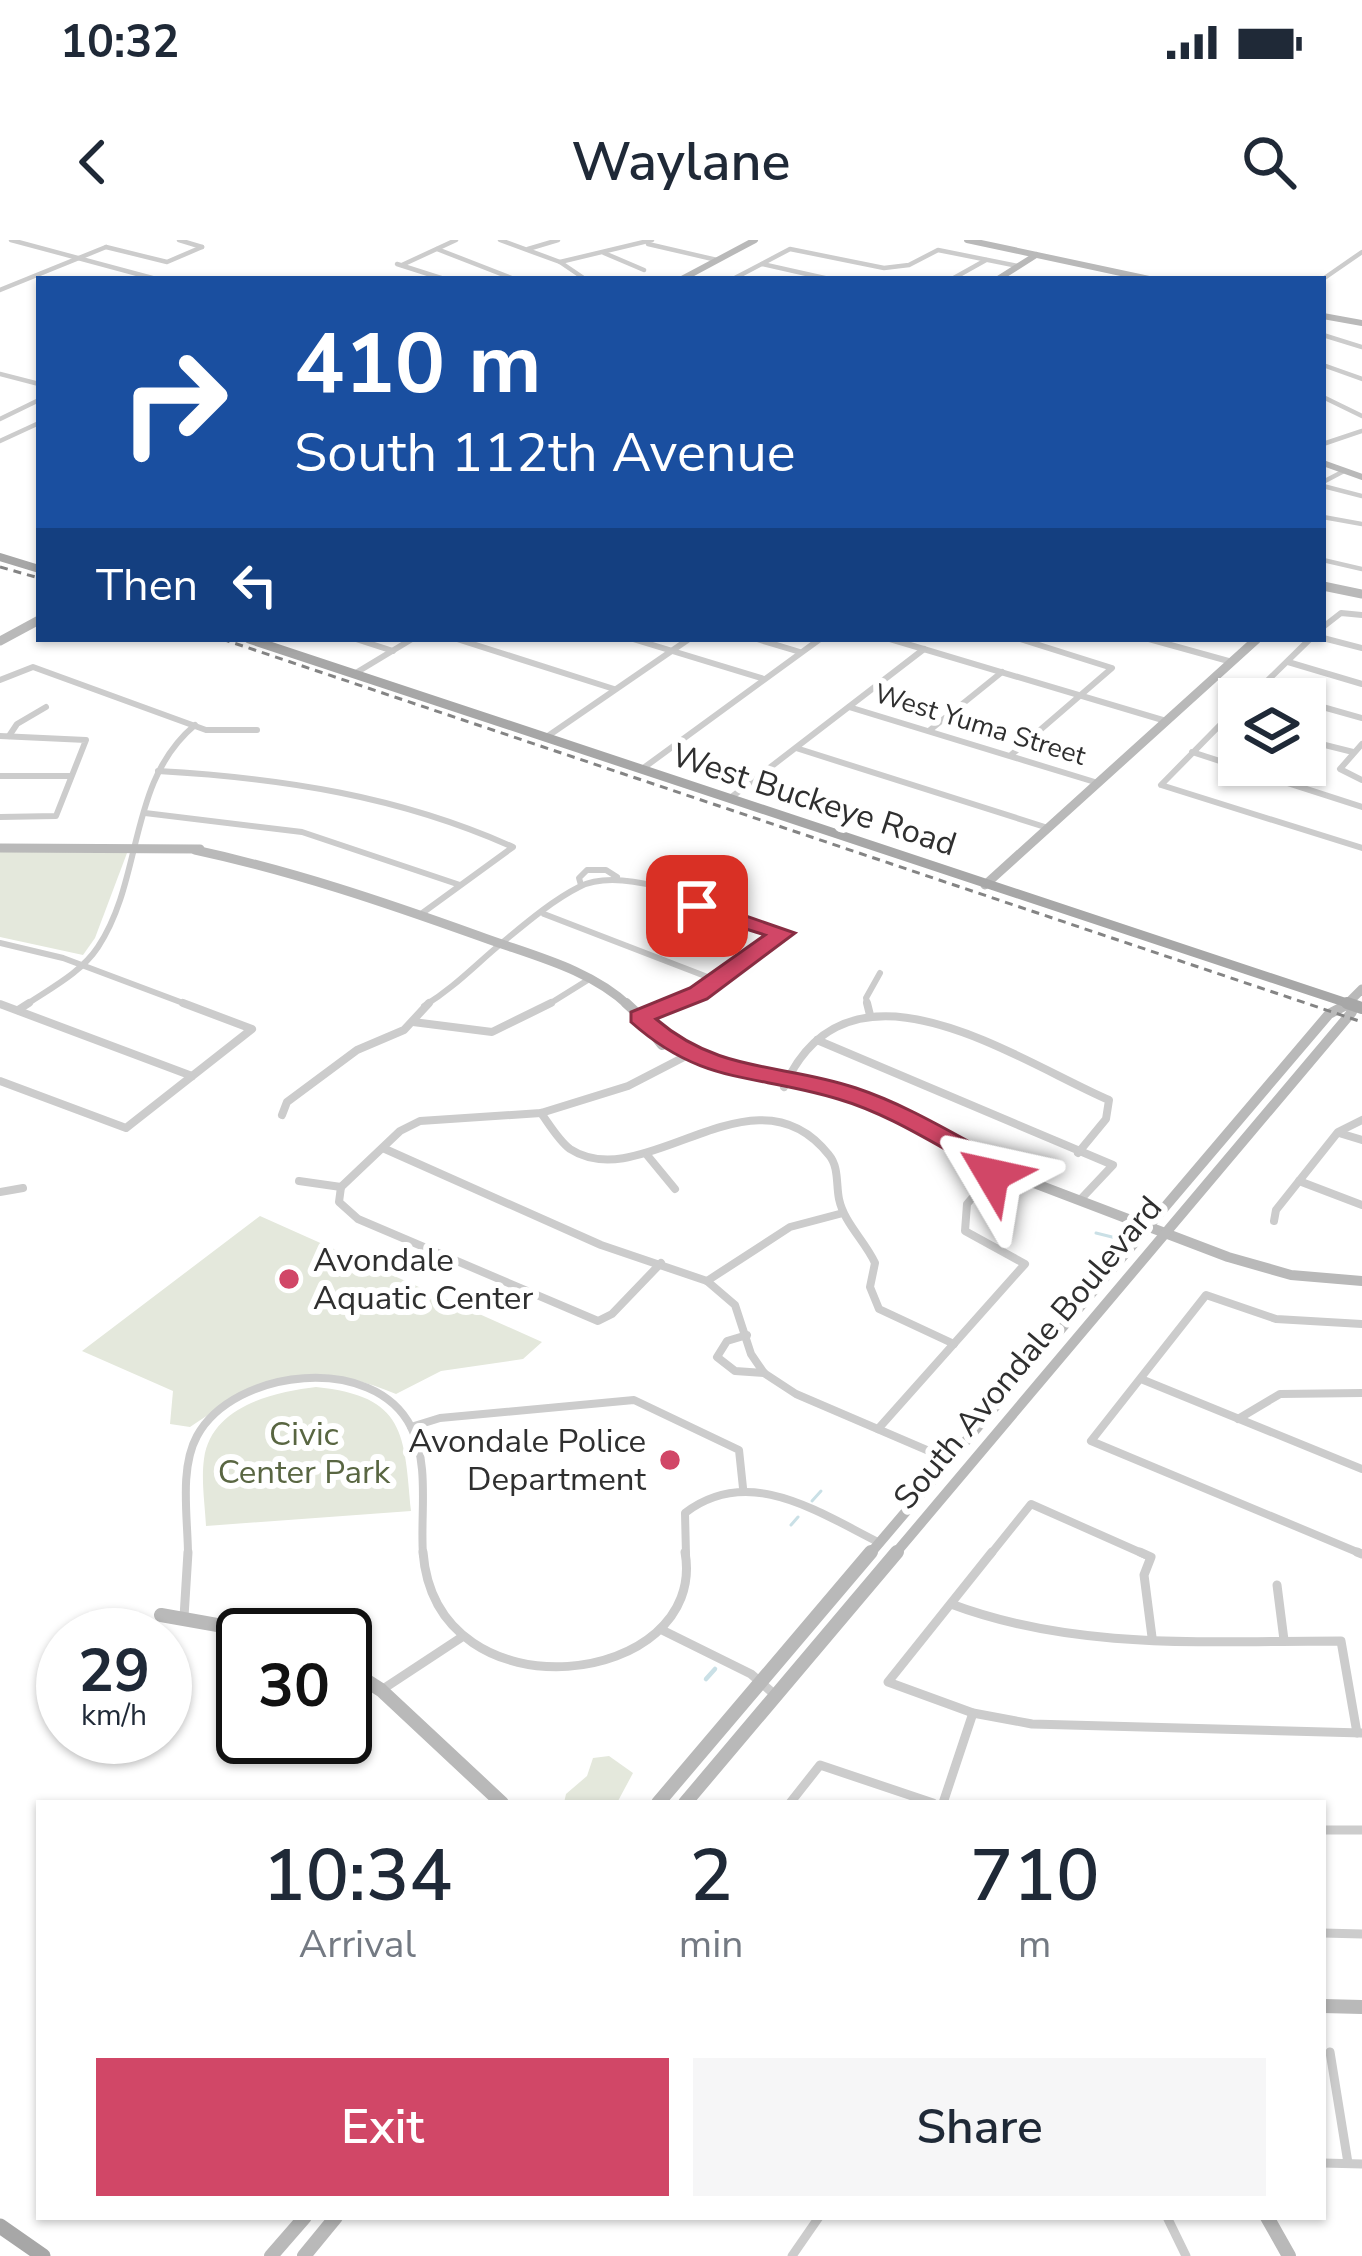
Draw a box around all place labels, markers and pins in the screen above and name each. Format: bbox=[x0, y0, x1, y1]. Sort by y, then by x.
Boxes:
pin bbox=[646, 855, 748, 957]
place label: Avondale Aquatic Center bbox=[313, 1238, 533, 1321]
marker: Avondale Aquatic Center bbox=[276, 1266, 302, 1292]
place label: Avondale Police Department bbox=[408, 1419, 646, 1502]
marker: Avondale Police Department bbox=[657, 1447, 683, 1473]

